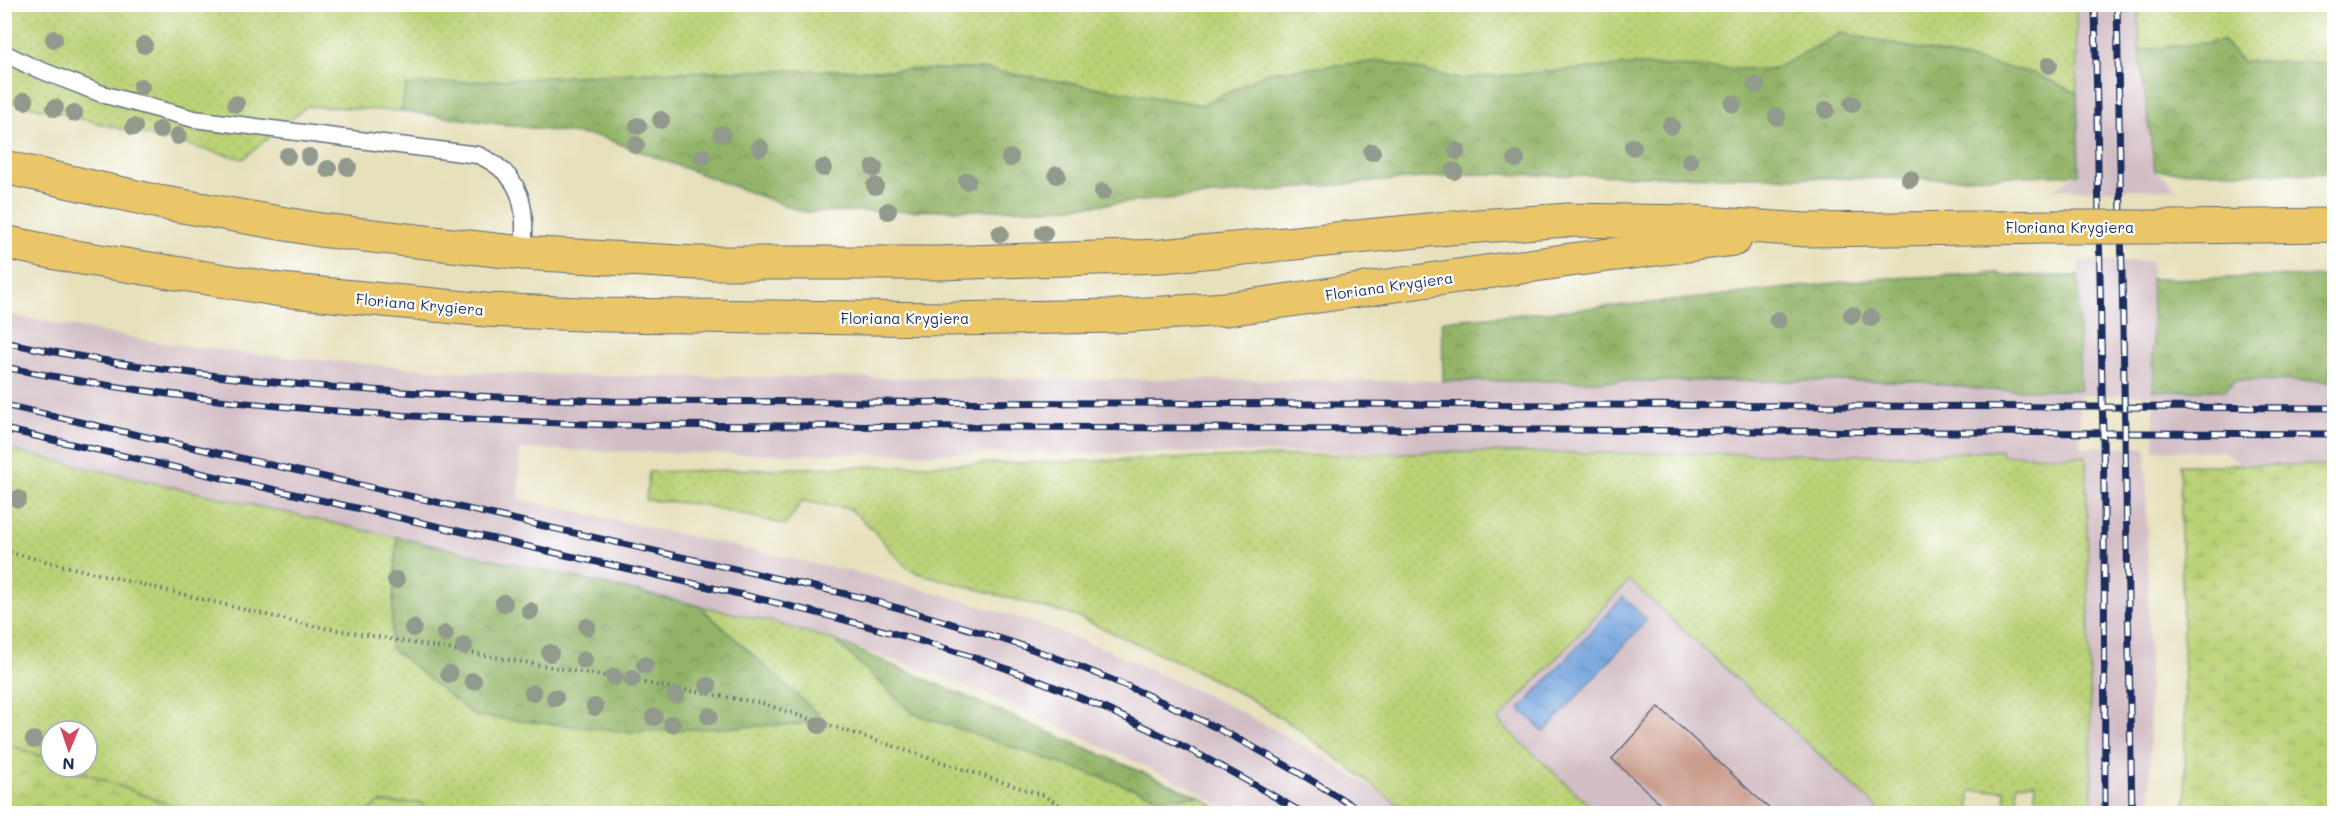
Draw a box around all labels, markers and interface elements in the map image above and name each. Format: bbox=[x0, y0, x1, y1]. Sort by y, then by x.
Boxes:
street label: Floriana Krygiera bbox=[2006, 217, 2134, 237]
street label: Floriana Krygiera bbox=[1324, 267, 1454, 305]
street label: Floriana Krygiera bbox=[355, 288, 485, 320]
street label: Floriana Krygiera bbox=[841, 308, 969, 328]
north arrow bbox=[39, 719, 99, 779]
text: N bbox=[62, 754, 75, 775]

